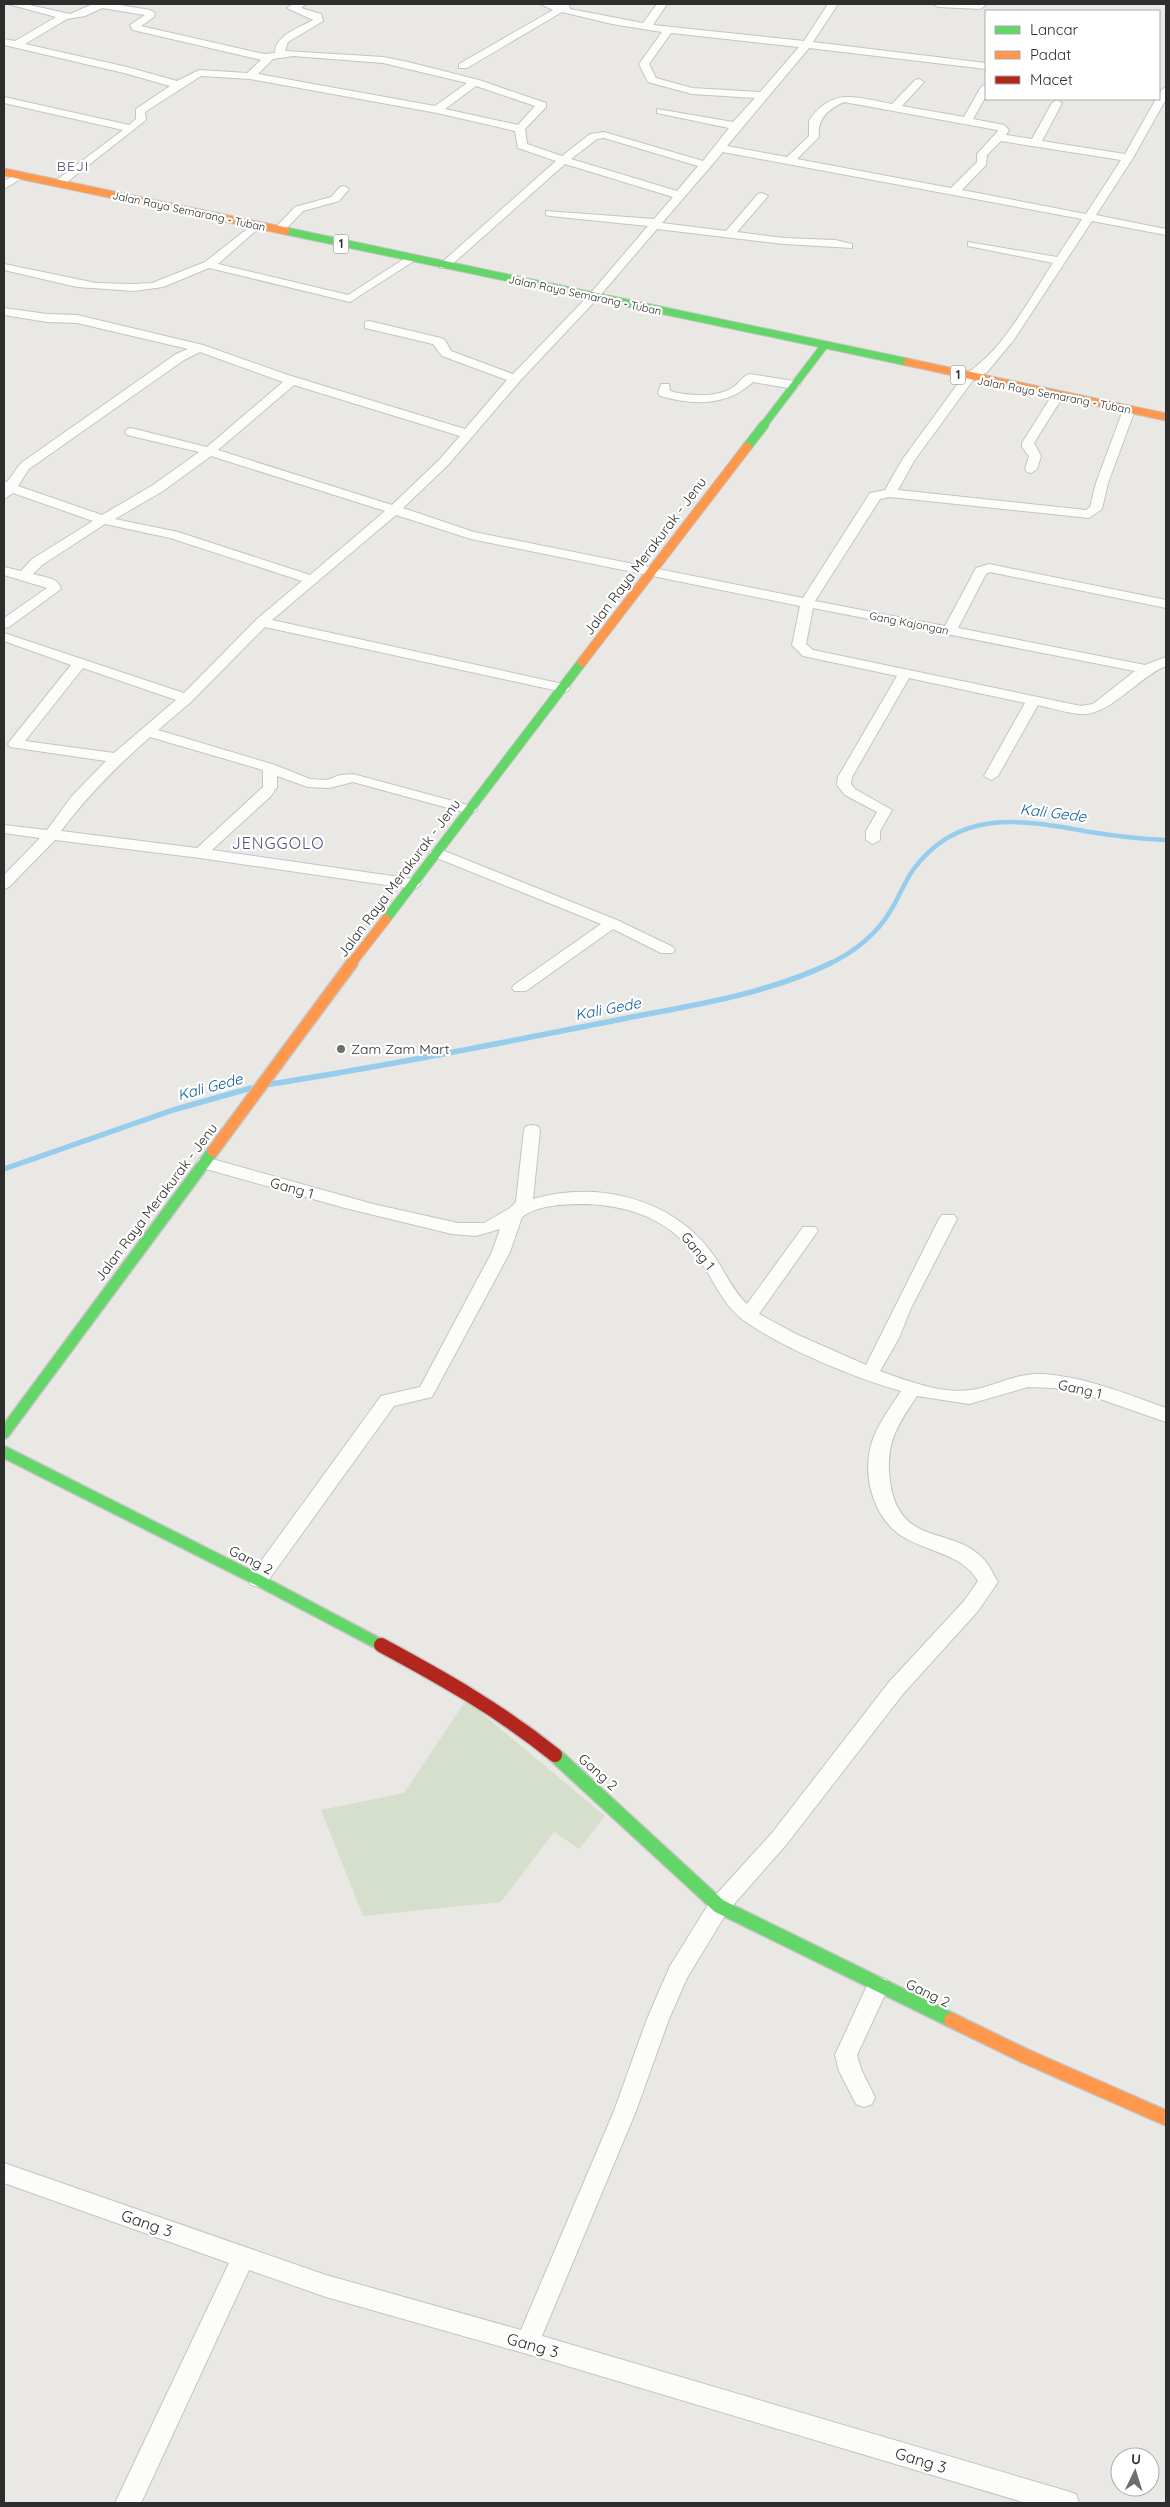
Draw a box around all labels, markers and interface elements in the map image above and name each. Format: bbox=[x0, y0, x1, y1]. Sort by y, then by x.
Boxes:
legend bbox=[985, 10, 1160, 100]
text: Lancar bbox=[1030, 20, 1079, 39]
text: Padat bbox=[1030, 45, 1071, 64]
text: Macet bbox=[1030, 70, 1073, 89]
district label: BEJI bbox=[57, 157, 89, 175]
street label: Jalan Raya Semarang - Tuban bbox=[111, 188, 267, 234]
road number: 1 bbox=[334, 234, 348, 253]
street label: Jalan Raya Semarang - Tuban bbox=[507, 272, 663, 318]
road number: 1 bbox=[950, 366, 966, 384]
street label: Jalan Raya Semarang - Tuban bbox=[976, 373, 1132, 417]
street label: Jalan Raya Merakurak - Jenu bbox=[580, 473, 710, 639]
street label: Gang Kajongan bbox=[868, 608, 950, 638]
street label: Jalan Raya Merakurak - Jenu bbox=[334, 795, 464, 961]
water label: Kali Gede bbox=[1019, 799, 1088, 826]
district label: JENGGOLO bbox=[232, 833, 325, 853]
water label: Kali Gede bbox=[573, 993, 643, 1024]
place label: Zam Zam Mart bbox=[351, 1040, 450, 1058]
marker: Zam Zam Mart bbox=[335, 1043, 347, 1055]
water label: Kali Gede bbox=[175, 1069, 245, 1104]
street label: Jalan Raya Merakurak - Jenu bbox=[91, 1119, 221, 1285]
street label: Gang 1 bbox=[268, 1173, 316, 1203]
street label: Gang 1 bbox=[677, 1228, 719, 1274]
street label: Gang 1 bbox=[1056, 1375, 1104, 1403]
street label: Gang 2 bbox=[226, 1541, 276, 1579]
street label: Gang 2 bbox=[575, 1750, 622, 1795]
street label: Gang 2 bbox=[903, 1975, 953, 2011]
street label: Gang 3 bbox=[119, 2205, 175, 2241]
street label: Gang 3 bbox=[505, 2328, 561, 2362]
street label: Gang 3 bbox=[893, 2443, 949, 2477]
north arrow bbox=[1110, 2447, 1160, 2497]
text: U bbox=[1130, 2450, 1141, 2468]

